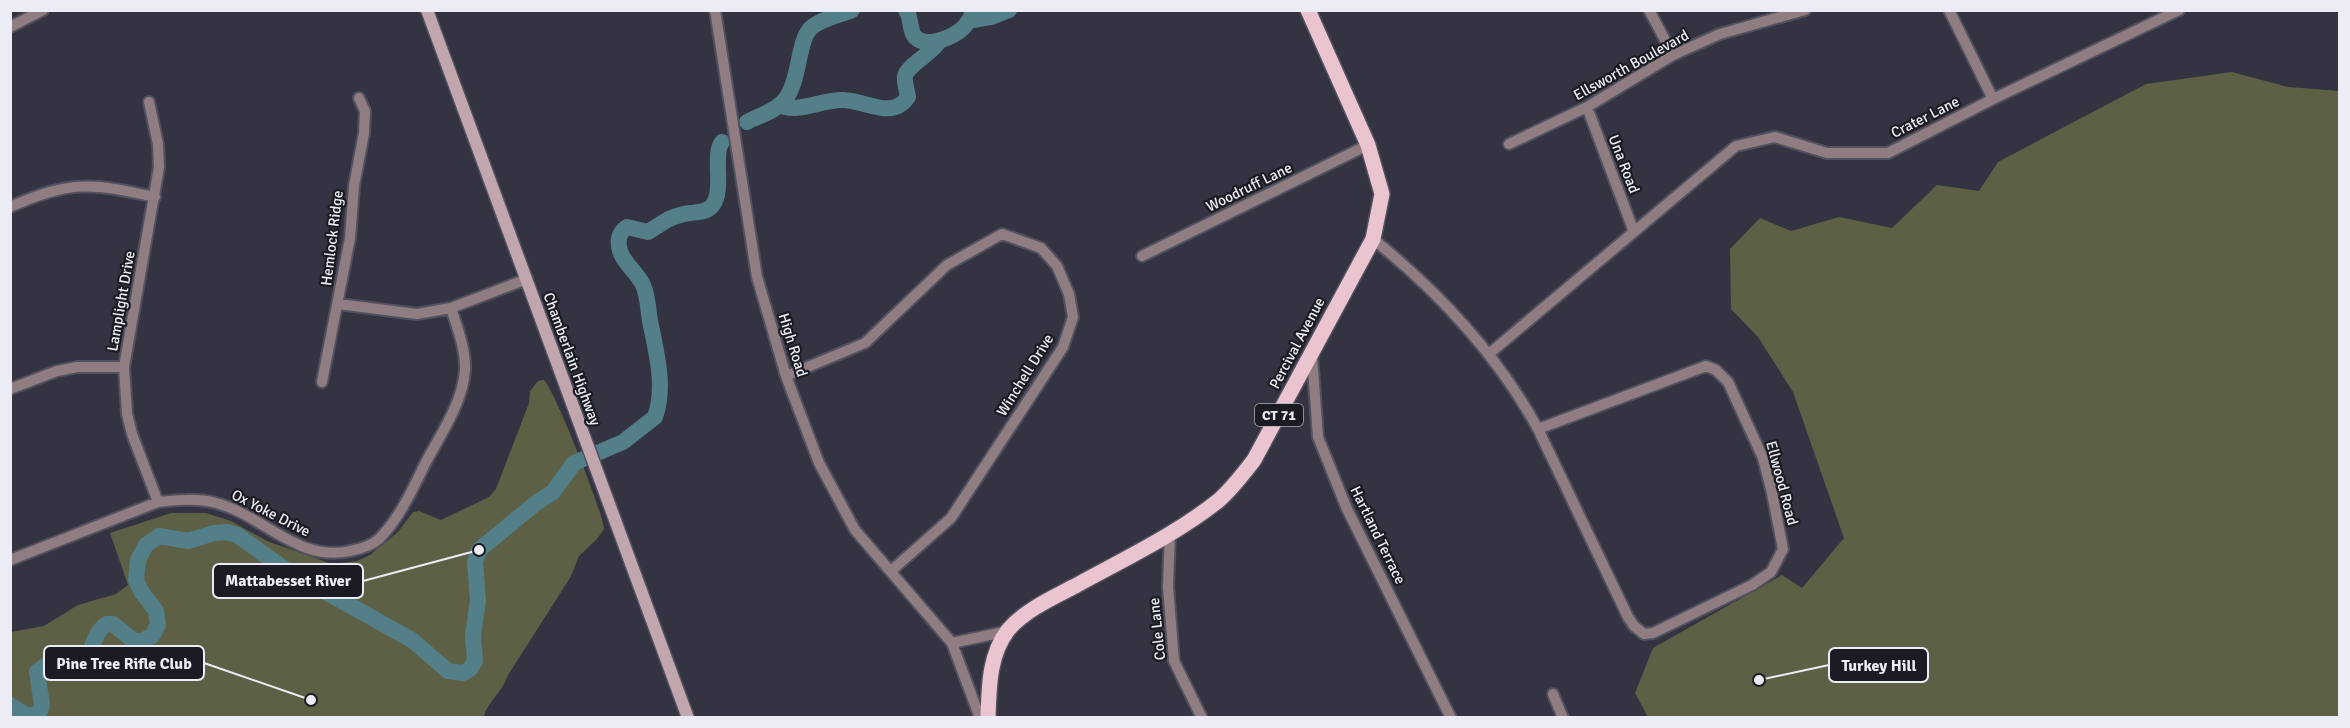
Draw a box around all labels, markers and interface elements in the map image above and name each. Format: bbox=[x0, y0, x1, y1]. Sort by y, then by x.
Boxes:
street label: Ellsworth Boulevard bbox=[1570, 26, 1692, 104]
street label: Crater Lane bbox=[1888, 92, 1962, 142]
street label: Una Road bbox=[1605, 132, 1643, 196]
street label: Woodruff Lane bbox=[1203, 158, 1295, 216]
street label: Hemlock Ridge bbox=[317, 189, 347, 287]
street label: Lamplight Drive bbox=[103, 249, 139, 353]
street label: Chamberlain Highway bbox=[540, 290, 604, 428]
street label: Percival Avenue bbox=[1265, 294, 1329, 392]
street label: High Road bbox=[775, 311, 811, 379]
street label: Winchell Drive bbox=[993, 331, 1057, 419]
road number: CT 71 bbox=[1255, 404, 1303, 426]
street label: Ellwood Road bbox=[1762, 439, 1802, 527]
street label: Hartland Terrace bbox=[1346, 483, 1410, 587]
street label: Ox Yoke Drive bbox=[229, 485, 313, 541]
callout: Mattabesset River bbox=[213, 564, 363, 598]
text: Mattabesset River bbox=[225, 571, 352, 591]
street label: Cole Lane bbox=[1145, 597, 1169, 661]
callout: Pine Tree Rifle Club bbox=[44, 646, 204, 680]
callout: Turkey Hill bbox=[1829, 648, 1928, 682]
text: Pine Tree Rifle Club bbox=[56, 654, 192, 674]
text: Turkey Hill bbox=[1842, 656, 1916, 676]

